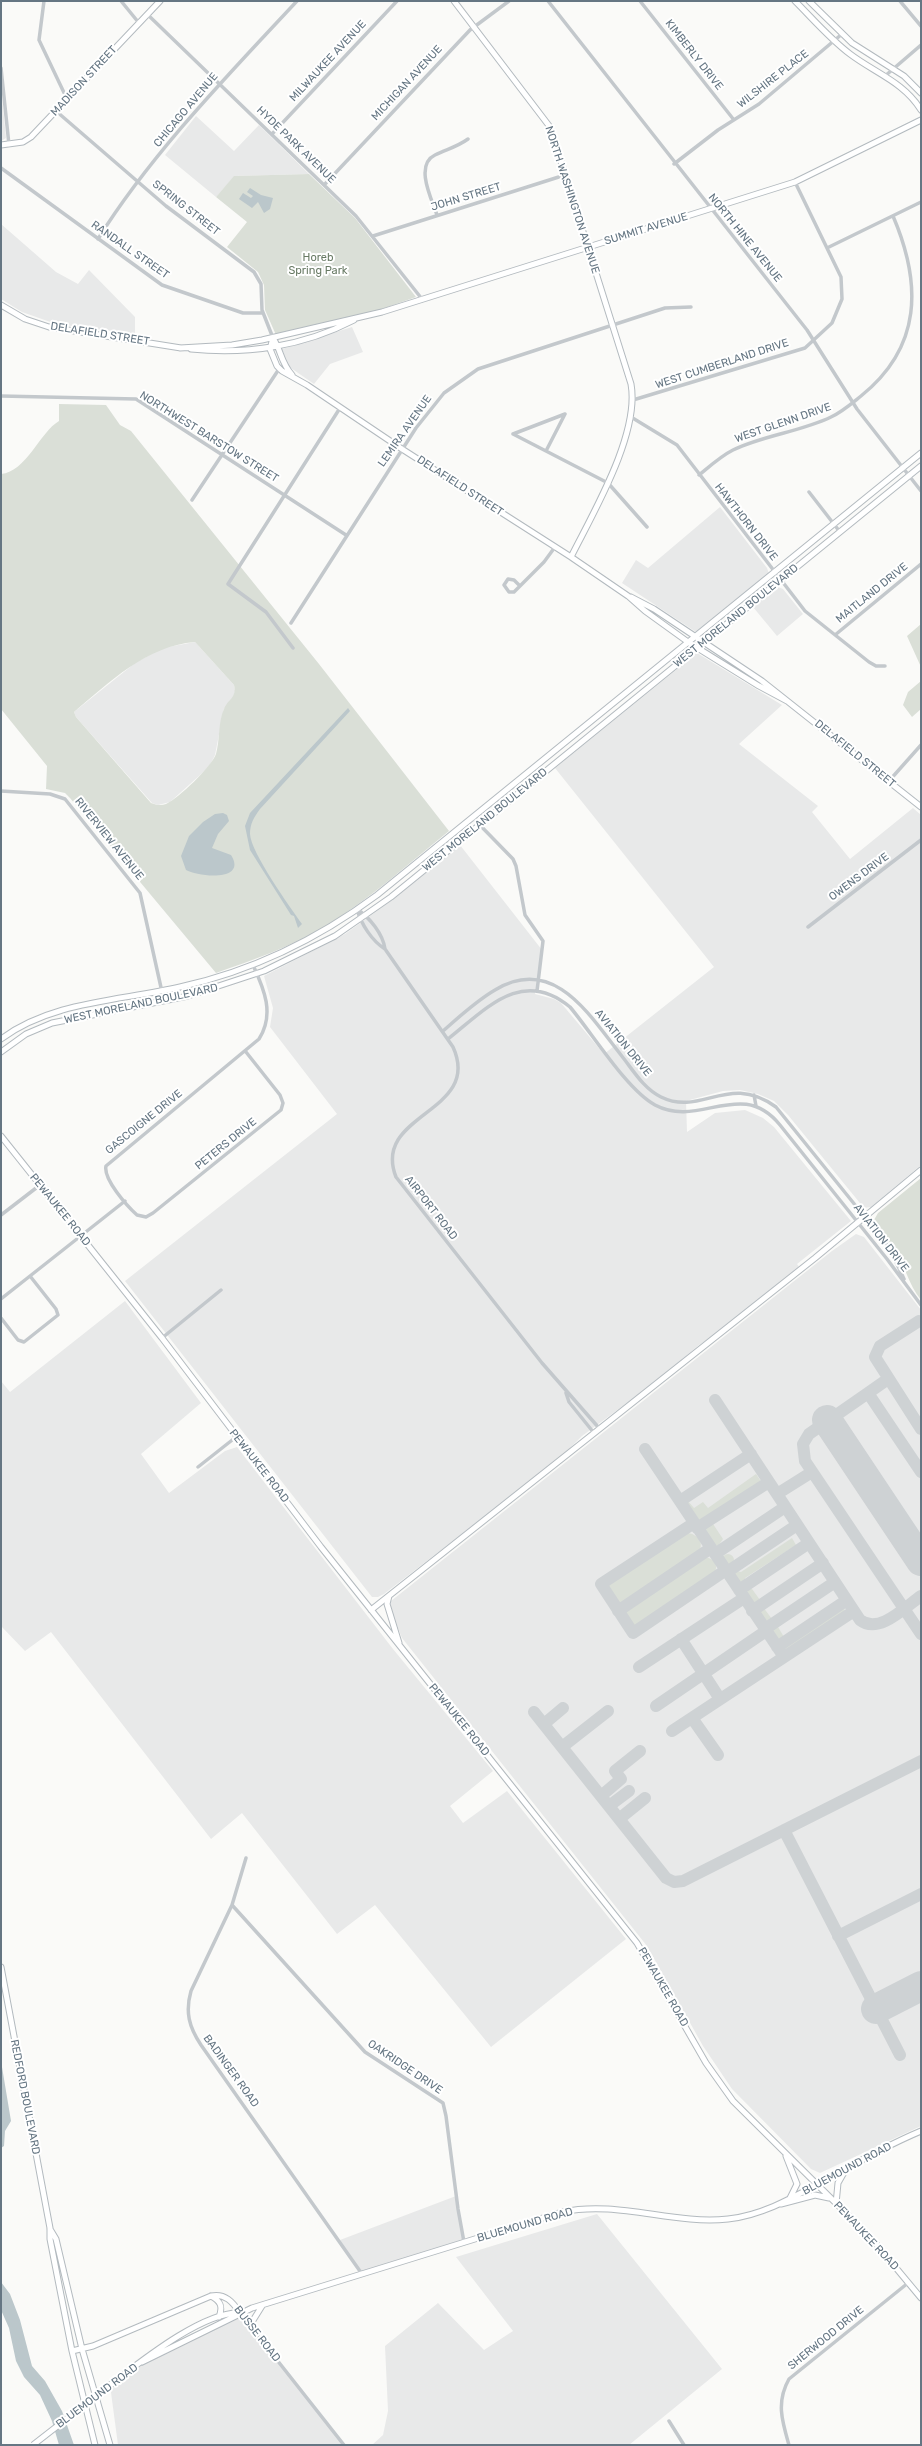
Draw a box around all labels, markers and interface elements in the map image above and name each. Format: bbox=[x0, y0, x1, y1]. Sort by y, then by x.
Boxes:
street label: KIMBERLY DRIVE bbox=[662, 17, 726, 93]
street label: MILWAUKEE AVENUE bbox=[287, 18, 369, 104]
street label: MADISON STREET bbox=[48, 43, 120, 119]
street label: MICHIGAN AVENUE bbox=[369, 43, 445, 123]
street label: WILSHIRE PLACE bbox=[735, 47, 811, 111]
street label: CHICAGO AVENUE bbox=[151, 70, 221, 150]
street label: HYDE PARK AVENUE bbox=[254, 104, 338, 186]
street label: NORTH WASHINGTON AVENUE bbox=[542, 125, 602, 275]
street label: SPRING STREET bbox=[150, 178, 222, 238]
street label: JOHN STREET bbox=[429, 180, 503, 214]
street label: NORTH HINE AVENUE bbox=[705, 191, 785, 285]
street label: SUMMIT AVENUE bbox=[603, 210, 689, 248]
street label: RANDALL STREET bbox=[88, 218, 172, 282]
park label: Horeb Spring Park bbox=[288, 251, 348, 277]
street label: DELAFIELD STREET bbox=[49, 320, 151, 348]
street label: WEST CUMBERLAND DRIVE bbox=[654, 336, 790, 392]
street label: NORTHWEST BARSTOW STREET bbox=[137, 389, 281, 485]
street label: LEMIRA AVENUE bbox=[375, 393, 435, 469]
street label: WEST GLENN DRIVE bbox=[733, 400, 833, 446]
street label: DELAFIELD STREET bbox=[414, 453, 506, 519]
street label: HAWTHORN DRIVE bbox=[712, 481, 780, 563]
street label: MAITLAND DRIVE bbox=[833, 560, 911, 626]
street label: WEST MORELAND BOULEVARD bbox=[671, 561, 801, 671]
street label: DELAFIELD STREET bbox=[812, 717, 898, 791]
street label: WEST MORELAND BOULEVARD bbox=[420, 765, 550, 875]
street label: RIVERVIEW AVENUE bbox=[72, 795, 146, 883]
street label: OWENS DRIVE bbox=[826, 850, 892, 904]
street label: WEST MORELAND BOULEVARD bbox=[63, 981, 219, 1027]
street label: AVIATION DRIVE bbox=[592, 1007, 654, 1079]
street label: GASCOIGNE DRIVE bbox=[103, 1087, 185, 1157]
street label: PETERS DRIVE bbox=[193, 1115, 259, 1173]
street label: PEWAUKEE ROAD bbox=[27, 1171, 93, 1249]
street label: AIRPORT ROAD bbox=[402, 1173, 460, 1243]
street label: AVIATION DRIVE bbox=[850, 1201, 912, 1275]
street label: PEWAUKEE ROAD bbox=[226, 1427, 292, 1505]
street label: PEWAUKEE ROAD bbox=[426, 1681, 492, 1759]
street label: PEWAUKEE ROAD bbox=[635, 1945, 691, 2029]
street label: BADINGER ROAD bbox=[200, 2032, 262, 2110]
street label: OAKRIDGE DRIVE bbox=[365, 2037, 445, 2097]
street label: REDFORD BOULEVARD bbox=[7, 2038, 43, 2156]
street label: BLUEMOUND ROAD bbox=[800, 2140, 894, 2198]
street label: PEWAUKEE ROAD bbox=[831, 2199, 901, 2273]
street label: BLUEMOUND ROAD bbox=[476, 2205, 574, 2245]
street label: BUSSE ROAD bbox=[231, 2303, 283, 2365]
street label: SHERWOOD DRIVE bbox=[785, 2303, 867, 2373]
street label: BLUEMOUND ROAD bbox=[54, 2361, 140, 2431]

